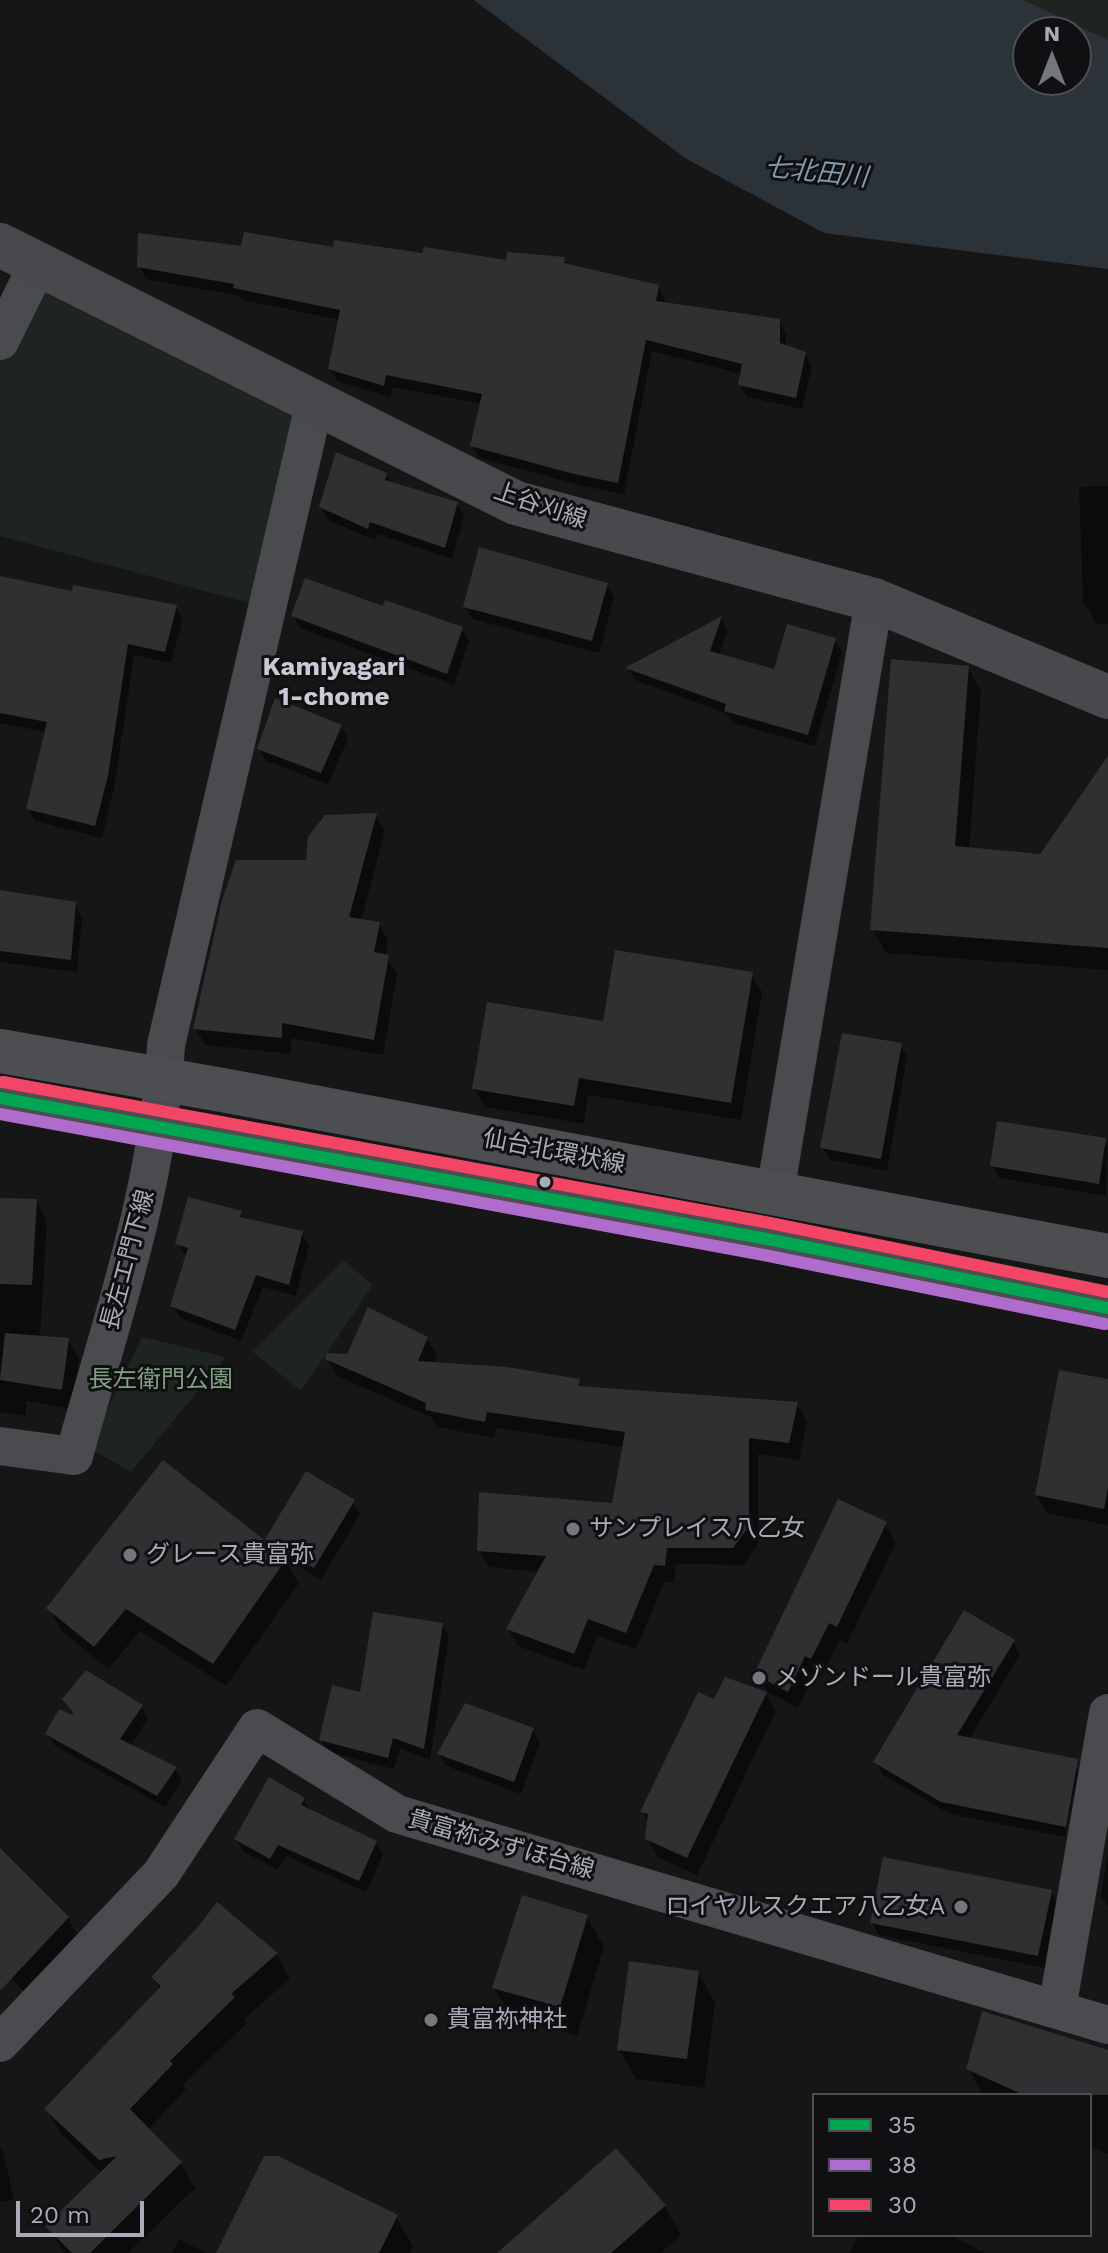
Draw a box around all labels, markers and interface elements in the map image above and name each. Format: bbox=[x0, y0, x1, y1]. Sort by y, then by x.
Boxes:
north arrow bbox=[1012, 16, 1092, 96]
text: N bbox=[1044, 21, 1060, 46]
water label: 七北田川 bbox=[763, 152, 869, 194]
street label: 上谷刈線 bbox=[490, 477, 590, 535]
district label: Kamiyagari 1-chome bbox=[263, 651, 405, 712]
street label: 仙台北環状線 bbox=[481, 1124, 627, 1180]
unlabelled marker bbox=[537, 1174, 553, 1190]
street label: 長左エ門下線 bbox=[95, 1187, 161, 1333]
park label: 長左衛門公園 bbox=[89, 1366, 233, 1394]
place label: サンプレイス八乙女 bbox=[589, 1515, 805, 1543]
marker: サンプレイス八乙女 bbox=[564, 1520, 582, 1538]
place label: グレース貴富弥 bbox=[146, 1541, 314, 1569]
marker: グレース貴富弥 bbox=[121, 1546, 139, 1564]
place label: メゾンドール貴富弥 bbox=[775, 1664, 991, 1692]
marker: メゾンドール貴富弥 bbox=[750, 1669, 768, 1687]
street label: 貴富祢みずほ台線 bbox=[405, 1805, 597, 1885]
place label: ロイヤルスクエア八乙女A bbox=[665, 1893, 945, 1921]
marker: ロイヤルスクエア八乙女A bbox=[952, 1898, 970, 1916]
place label: 貴富祢神社 bbox=[447, 2006, 567, 2034]
marker: 貴富祢神社 bbox=[422, 2011, 440, 2029]
legend bbox=[812, 2093, 1092, 2237]
text: 35 bbox=[888, 2111, 916, 2139]
text: 38 bbox=[888, 2151, 917, 2179]
scale bar bbox=[20, 2185, 148, 2235]
text: 30 bbox=[888, 2191, 917, 2219]
text: 20 m bbox=[30, 2201, 90, 2229]

